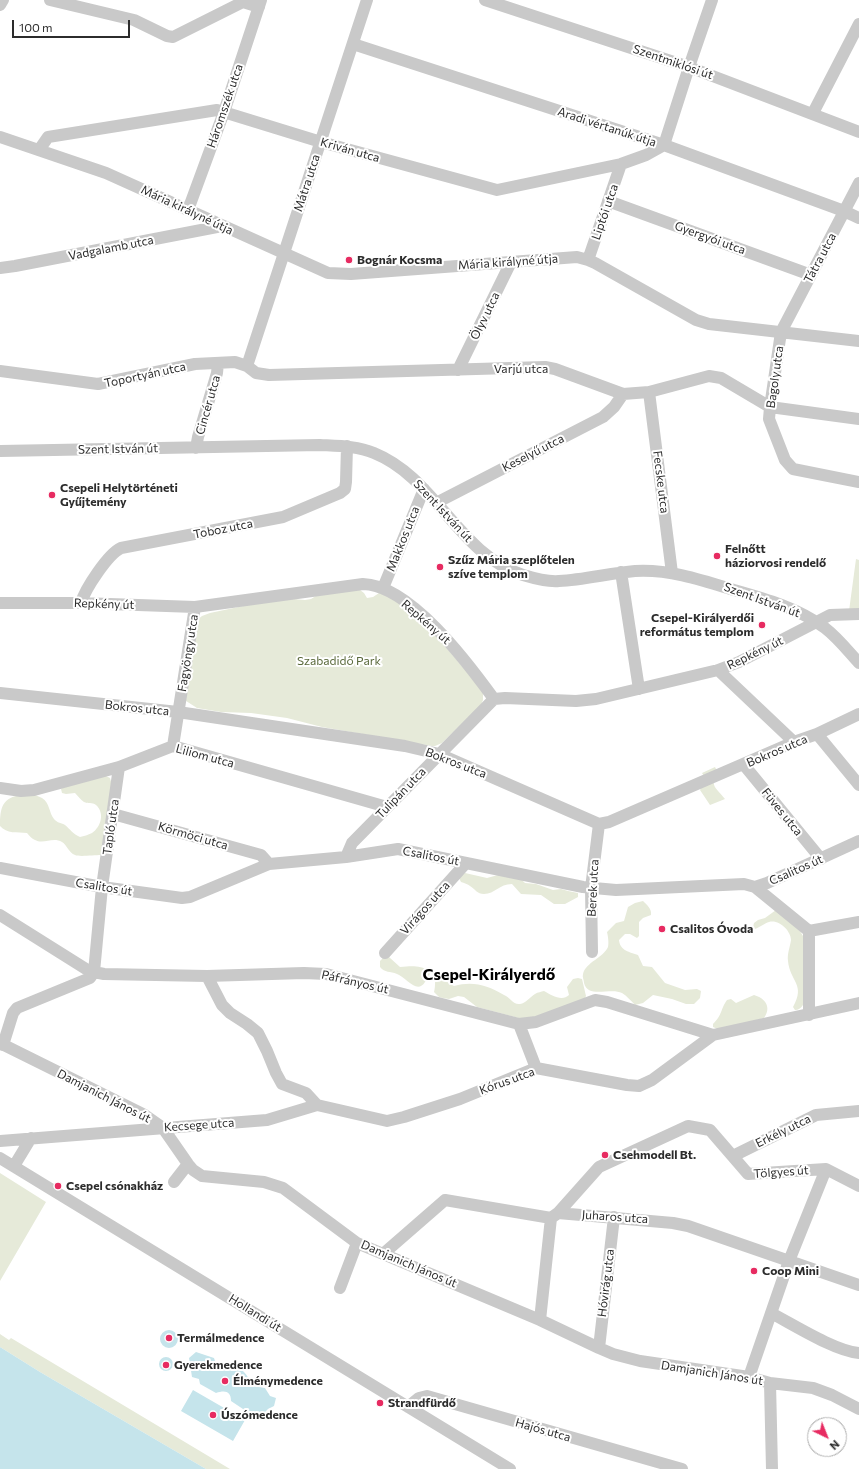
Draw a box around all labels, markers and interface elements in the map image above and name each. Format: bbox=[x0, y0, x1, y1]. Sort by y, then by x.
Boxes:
scale bar bbox=[14, 12, 132, 38]
text: 100 m bbox=[19, 20, 53, 34]
street label: Szentmiklósi út bbox=[631, 42, 715, 82]
street label: Háromszék utca bbox=[204, 62, 246, 150]
street label: Aradi vértanúk útja bbox=[556, 104, 658, 150]
street label: Kriván utca bbox=[319, 135, 381, 165]
street label: Mátra utca bbox=[291, 152, 323, 214]
street label: Mária királyné útja bbox=[139, 182, 235, 238]
street label: Liptói utca bbox=[589, 182, 621, 242]
street label: Gyergyói utca bbox=[673, 219, 747, 257]
street label: Tátra utca bbox=[801, 230, 839, 286]
street label: Vadgalamb utca bbox=[67, 233, 155, 263]
street label: Mária királyné útja bbox=[457, 251, 559, 273]
place label: Bognár Kocsma bbox=[357, 253, 442, 267]
marker: Bognár Kocsma bbox=[344, 255, 354, 265]
street label: Ölyv utca bbox=[467, 290, 503, 342]
street label: Bagoly utca bbox=[763, 345, 787, 409]
street label: Toportyán utca bbox=[103, 359, 187, 391]
street label: Varjú utca bbox=[494, 362, 548, 376]
street label: Cincér utca bbox=[193, 374, 223, 436]
street label: Keselyű utca bbox=[500, 431, 566, 475]
street label: Szent István út bbox=[78, 441, 158, 457]
street label: Fecske utca bbox=[650, 450, 672, 514]
street label: Szent István út bbox=[410, 477, 476, 545]
place label: Csepeli Helytörténeti Gyűjtemény bbox=[60, 481, 178, 509]
marker: Csepeli Helytörténeti Gyűjtemény bbox=[47, 490, 57, 500]
street label: Makkos utca bbox=[383, 504, 423, 574]
street label: Toboz utca bbox=[192, 516, 254, 542]
place label: Felnőtt háziorvosi rendelő bbox=[725, 542, 826, 570]
marker: Felnőtt háziorvosi rendelő bbox=[712, 551, 722, 561]
place label: Szűz Mária szeplőtelen szíve templom bbox=[448, 553, 575, 581]
marker: Szűz Mária szeplőtelen szíve templom bbox=[435, 562, 445, 572]
street label: Szent István út bbox=[722, 580, 802, 620]
street label: Repkény út bbox=[74, 596, 134, 612]
street label: Repkény út bbox=[398, 597, 454, 647]
place label: Csepel-Királyerdői református templom bbox=[640, 611, 754, 639]
street label: Fagyöngy utca bbox=[175, 613, 201, 693]
marker: Csepel-Királyerdői református templom bbox=[757, 620, 767, 630]
street label: Repkény út bbox=[725, 633, 785, 673]
park label: Szabadidő Park bbox=[297, 654, 381, 668]
street label: Bokros utca bbox=[104, 697, 170, 719]
street label: Bokros utca bbox=[744, 732, 810, 770]
street label: Liliom utca bbox=[174, 741, 236, 771]
street label: Bokros utca bbox=[423, 745, 489, 781]
street label: Tulipán utca bbox=[373, 764, 429, 822]
street label: Füves utca bbox=[758, 785, 806, 839]
street label: Tapló utca bbox=[100, 798, 122, 856]
street label: Körmöci utca bbox=[156, 819, 230, 853]
street label: Csalitos út bbox=[401, 843, 461, 869]
street label: Csalitos út bbox=[767, 852, 825, 888]
street label: Berek utca bbox=[584, 859, 602, 917]
street label: Csalitos út bbox=[75, 875, 133, 899]
street label: Virágos utca bbox=[397, 878, 453, 938]
place label: Csalitos Óvoda bbox=[670, 922, 753, 936]
marker: Csalitos Óvoda bbox=[657, 924, 667, 934]
district label: Csepel-Királyerdő bbox=[423, 965, 555, 985]
street label: Páfrányos út bbox=[320, 967, 390, 997]
street label: Kórus utca bbox=[477, 1064, 537, 1098]
street label: Damjanich János út bbox=[55, 1066, 153, 1126]
street label: Erkély utca bbox=[753, 1111, 813, 1151]
street label: Kecsege utca bbox=[163, 1115, 235, 1135]
place label: Csehmodell Bt. bbox=[613, 1148, 696, 1162]
marker: Csehmodell Bt. bbox=[600, 1150, 610, 1160]
street label: Tölgyes út bbox=[753, 1163, 809, 1181]
place label: Csepel csónakház bbox=[66, 1179, 163, 1193]
marker: Csepel csónakház bbox=[53, 1181, 63, 1191]
street label: Juharos utca bbox=[581, 1207, 649, 1227]
street label: Damjanich János út bbox=[359, 1237, 459, 1291]
street label: Hóvirág utca bbox=[595, 1248, 617, 1318]
place label: Coop Mini bbox=[762, 1264, 819, 1278]
marker: Coop Mini bbox=[749, 1266, 759, 1276]
street label: Hollandi út bbox=[226, 1291, 284, 1335]
place label: Termálmedence bbox=[177, 1331, 264, 1345]
marker: Termálmedence bbox=[164, 1333, 174, 1343]
place label: Gyerekmedence bbox=[174, 1358, 262, 1372]
street label: Damjanich János út bbox=[660, 1358, 764, 1388]
marker: Gyerekmedence bbox=[161, 1360, 171, 1370]
place label: Élménymedence bbox=[233, 1374, 323, 1388]
marker: Élménymedence bbox=[220, 1376, 230, 1386]
place label: Strandfürdő bbox=[388, 1396, 456, 1410]
marker: Strandfürdő bbox=[375, 1398, 385, 1408]
place label: Úszómedence bbox=[221, 1408, 298, 1422]
marker: Úszómedence bbox=[208, 1410, 218, 1420]
street label: Hajós utca bbox=[514, 1415, 572, 1445]
north arrow bbox=[807, 1417, 847, 1457]
text: N bbox=[827, 1438, 842, 1453]

